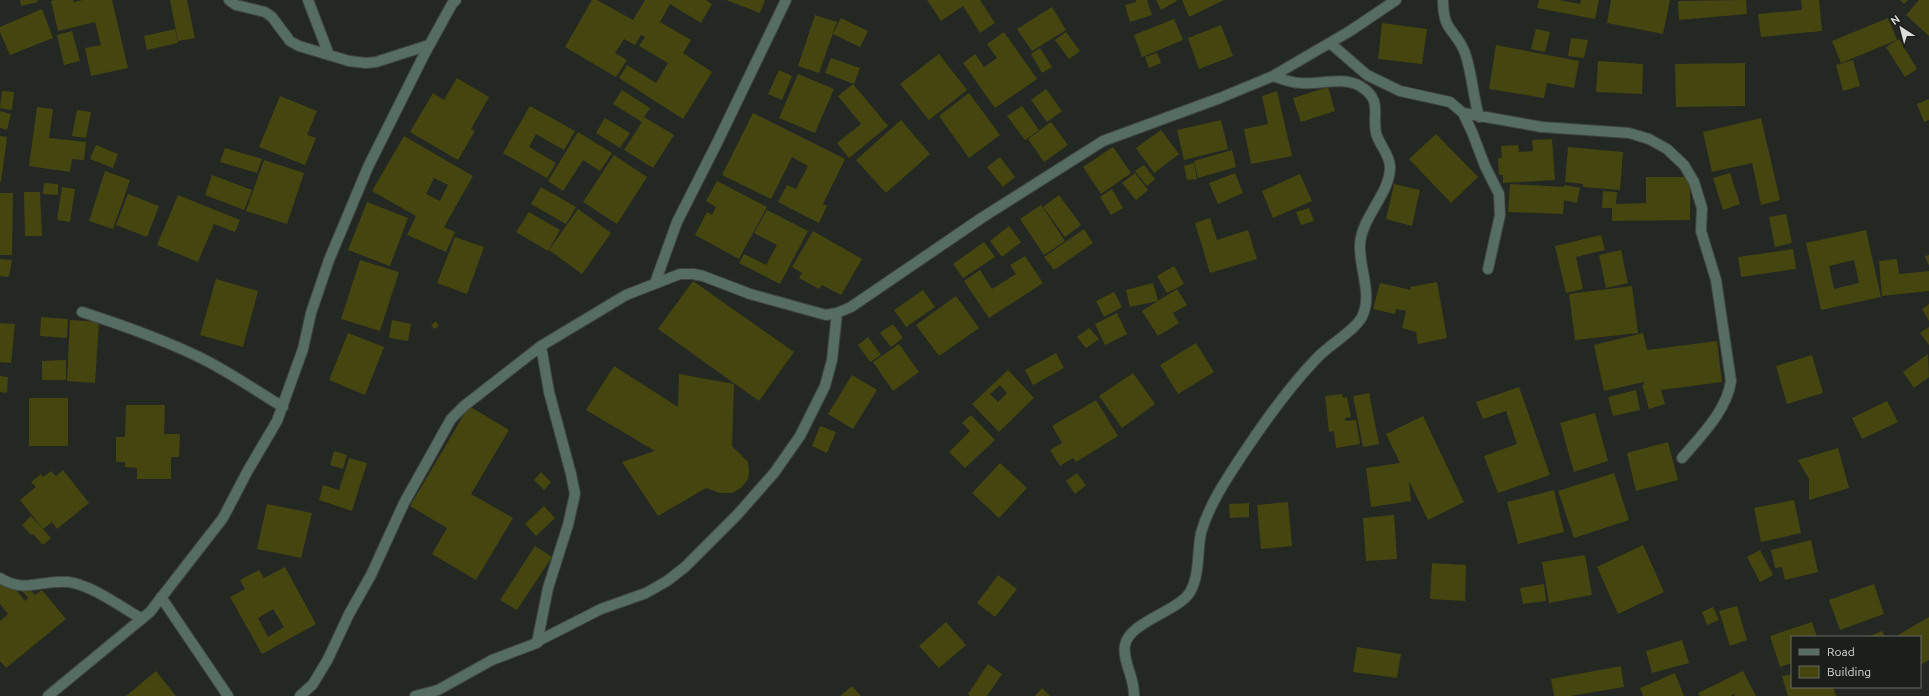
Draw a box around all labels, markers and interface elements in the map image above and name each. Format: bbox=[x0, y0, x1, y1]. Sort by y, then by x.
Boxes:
north arrow bbox=[1881, 8, 1921, 48]
text: N bbox=[1888, 13, 1902, 27]
legend bbox=[1791, 636, 1921, 688]
text: Road bbox=[1827, 645, 1855, 658]
text: Building bbox=[1827, 665, 1871, 678]

